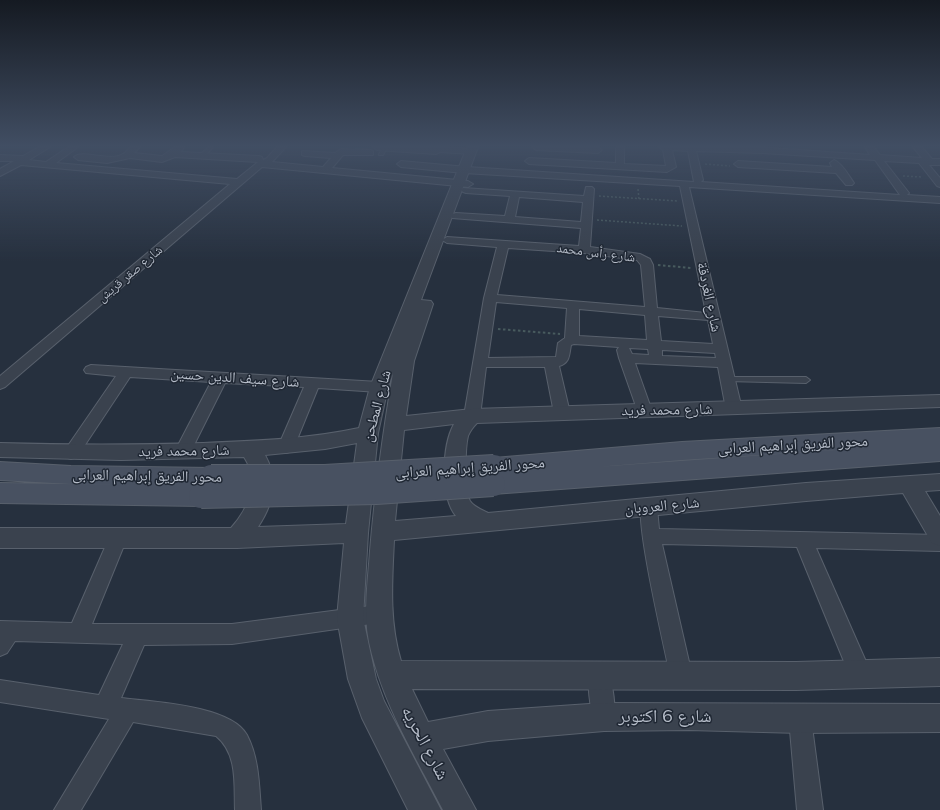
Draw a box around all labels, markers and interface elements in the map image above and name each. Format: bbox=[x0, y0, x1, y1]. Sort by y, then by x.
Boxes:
street label: شارع رأس محمد bbox=[556, 240, 636, 266]
street label: شارع صقر قريش bbox=[94, 242, 166, 306]
street label: شارع الغردقة bbox=[693, 261, 725, 333]
street label: شارع سيف الدين حسين bbox=[170, 365, 300, 391]
street label: شارع المطحن bbox=[359, 368, 395, 444]
street label: شارع محمد فريد bbox=[621, 400, 713, 420]
street label: محور الفريق إبراهيم العرابى bbox=[718, 432, 868, 458]
street label: شارع محمد فريد bbox=[138, 441, 230, 461]
street label: محور الفريق إبراهيم العرابى bbox=[395, 454, 545, 482]
street label: محور الفريق إبراهيم العرابى bbox=[72, 466, 222, 486]
street label: شارع العروبان bbox=[624, 494, 700, 518]
street label: شارع الحريه bbox=[397, 702, 453, 784]
street label: شارع 6 اكتوبر bbox=[618, 706, 712, 728]

